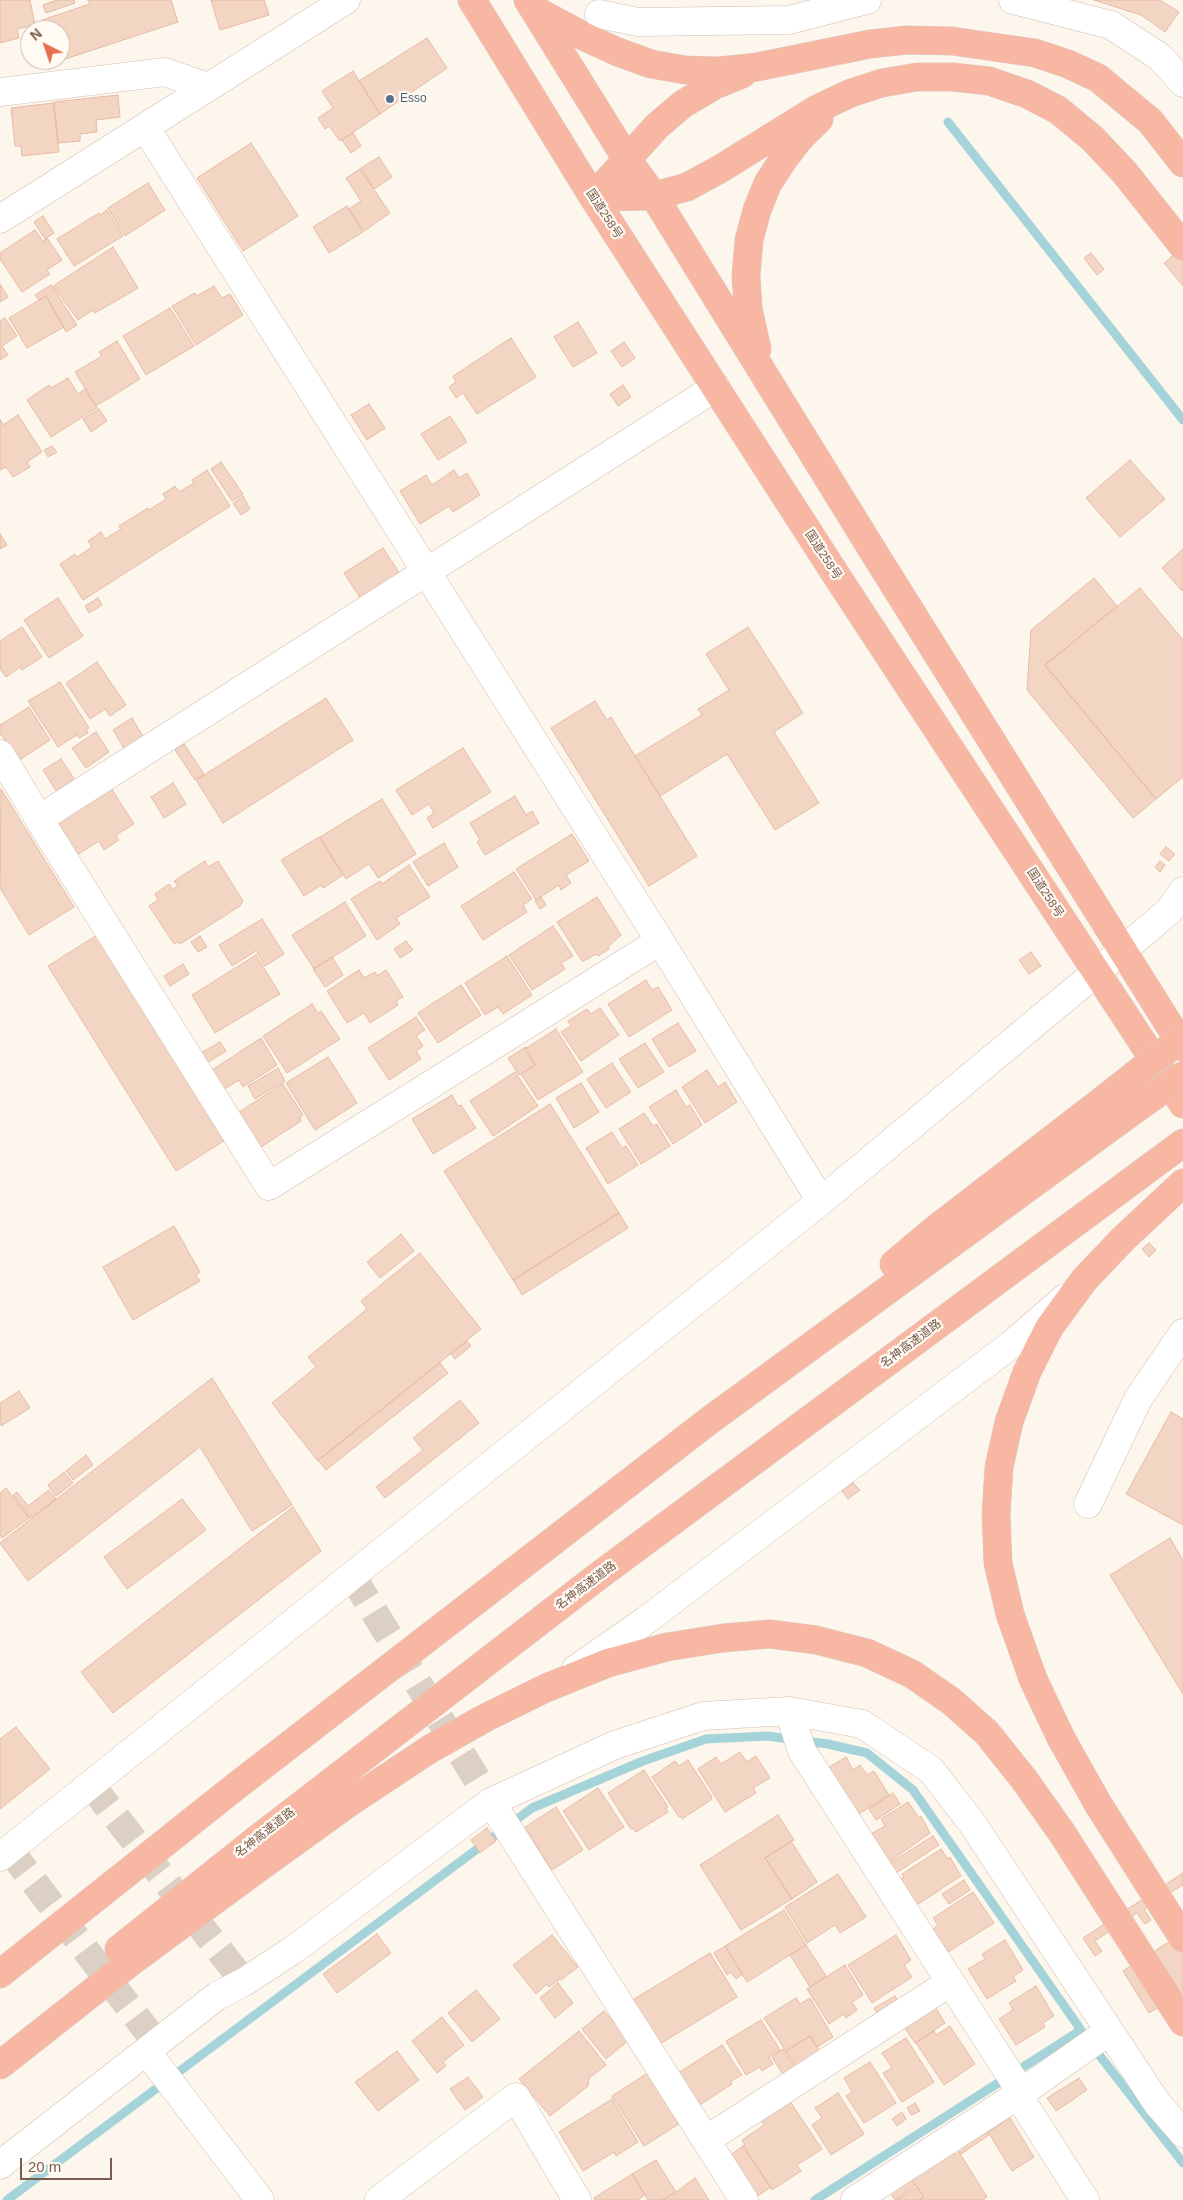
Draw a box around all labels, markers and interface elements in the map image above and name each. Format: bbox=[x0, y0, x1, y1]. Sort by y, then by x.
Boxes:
north arrow bbox=[20, 20, 70, 70]
text: N bbox=[27, 25, 45, 44]
place label: Esso bbox=[400, 92, 427, 106]
marker: Esso bbox=[384, 93, 396, 105]
street label: 国道258号 bbox=[583, 187, 625, 241]
street label: 国道258号 bbox=[802, 528, 844, 582]
street label: 国道258号 bbox=[1024, 866, 1066, 920]
street label: 名神高速道路 bbox=[878, 1317, 944, 1371]
street label: 名神高速道路 bbox=[553, 1559, 619, 1613]
street label: 名神高速道路 bbox=[232, 1805, 298, 1861]
scale bar bbox=[22, 2148, 115, 2180]
text: 20 m bbox=[28, 2158, 61, 2175]

